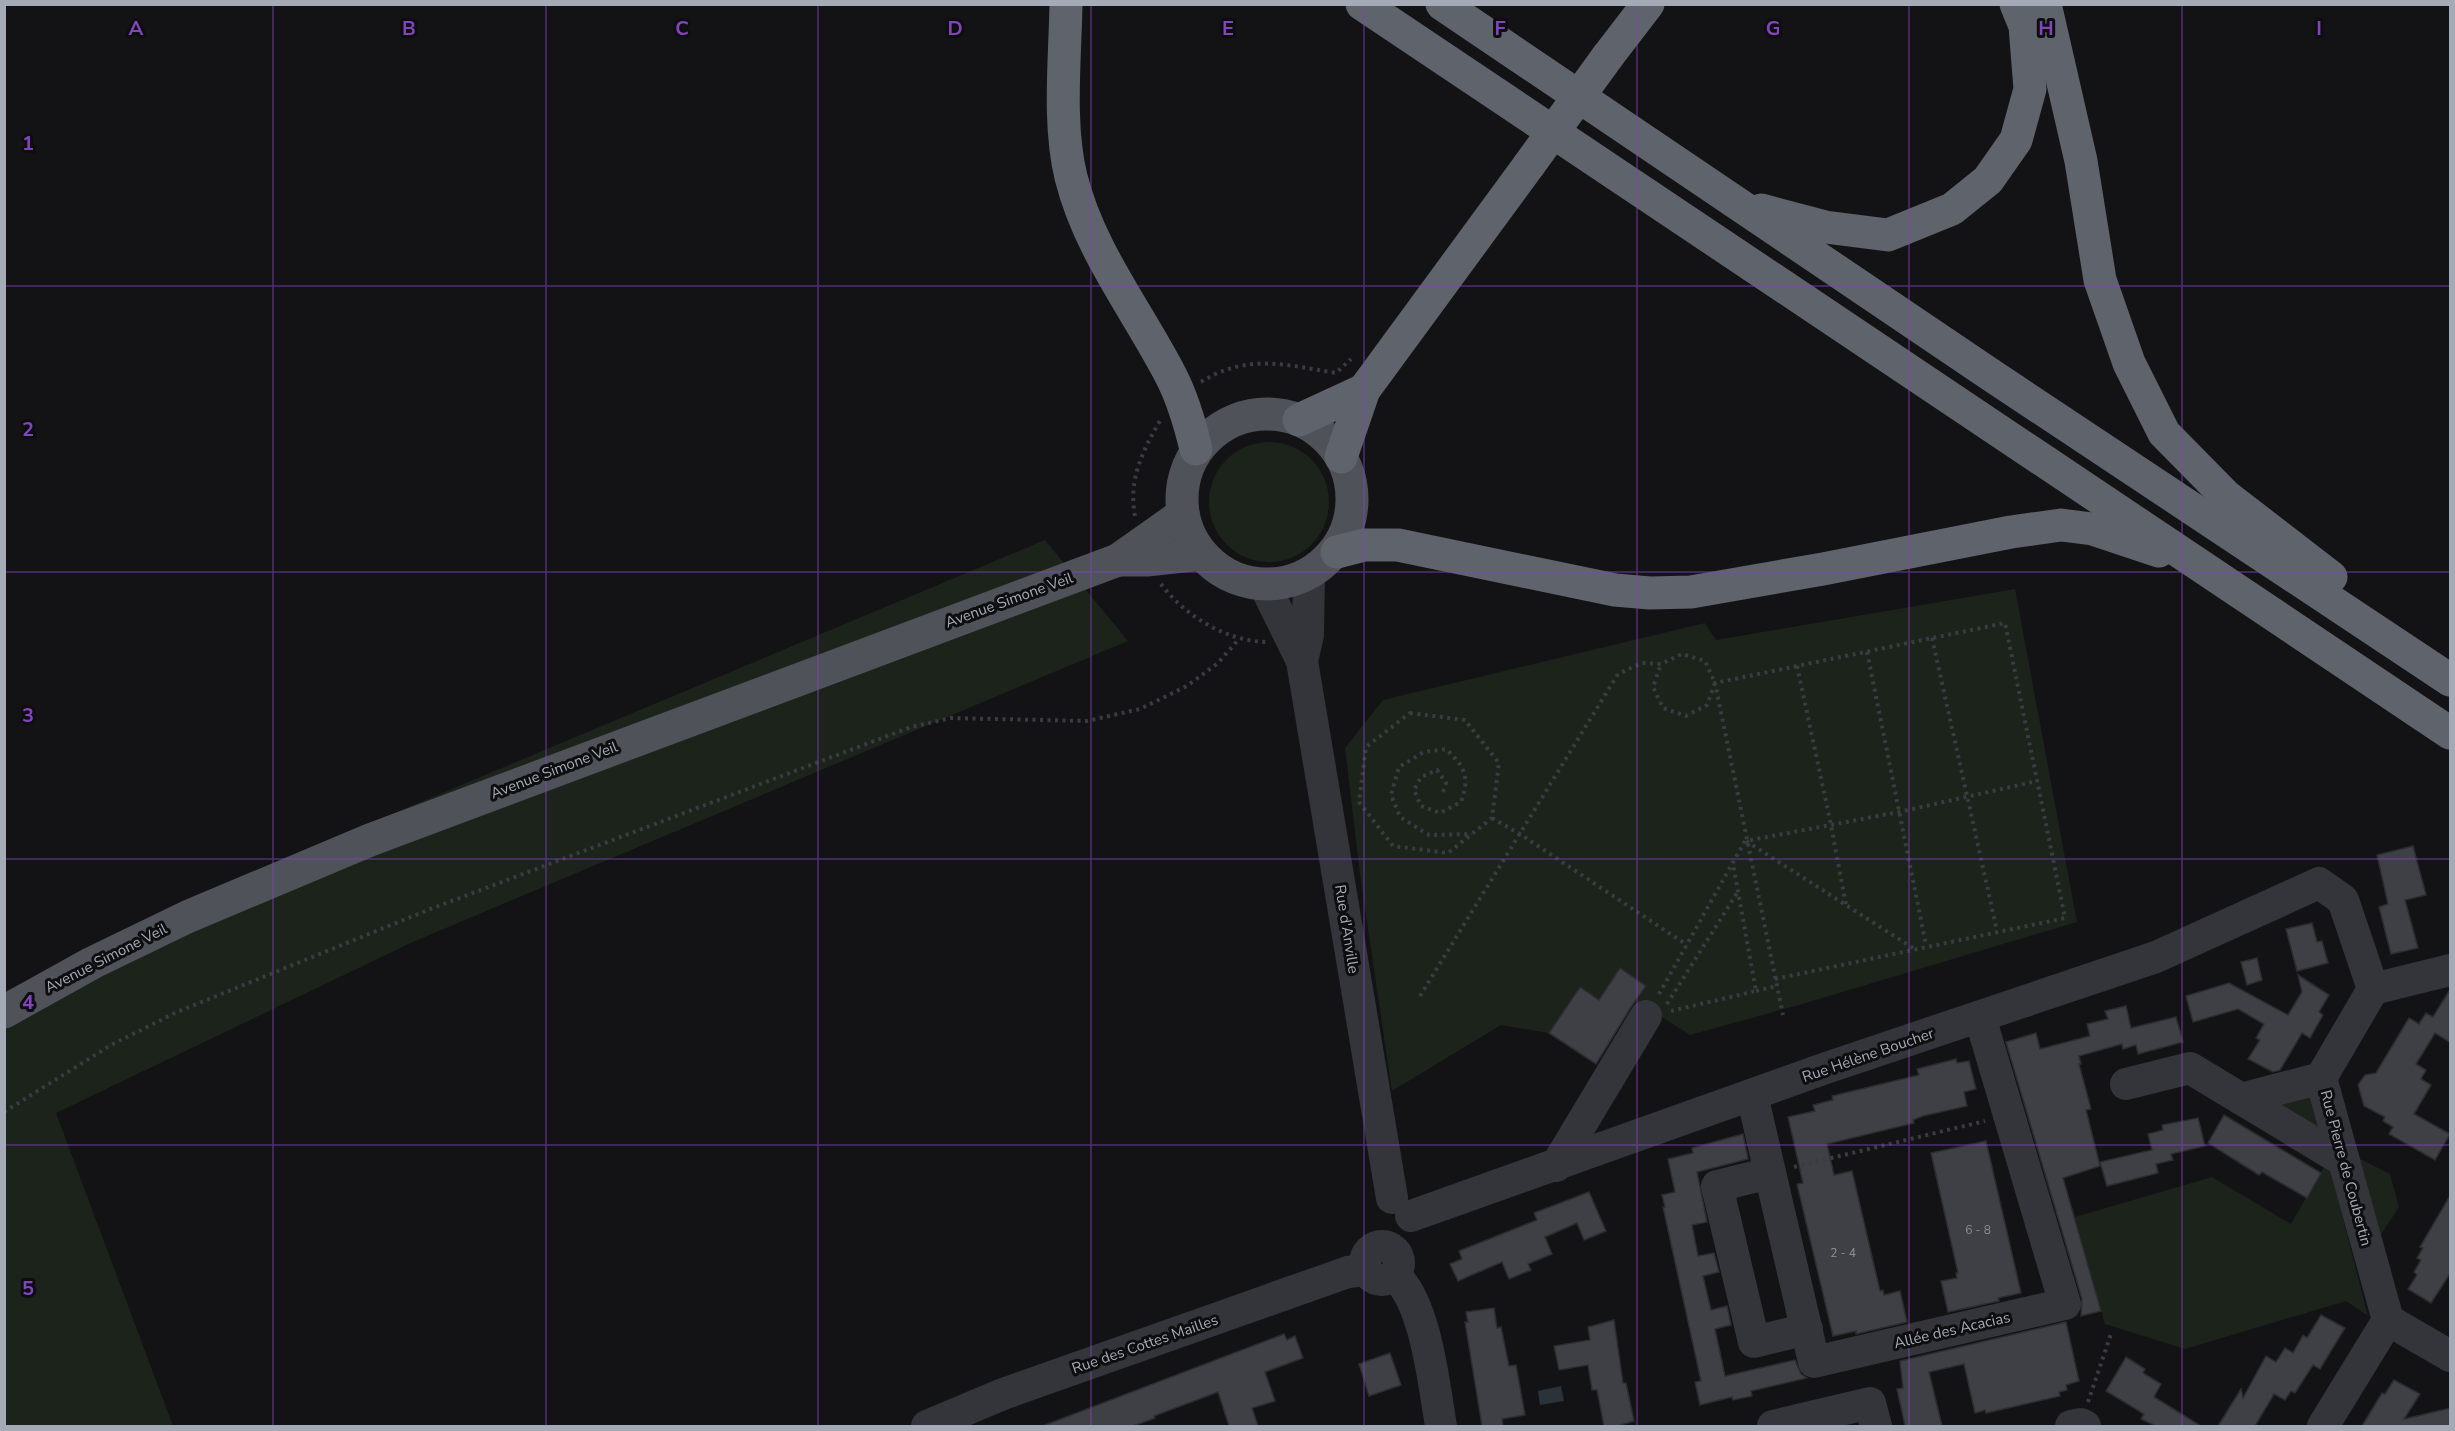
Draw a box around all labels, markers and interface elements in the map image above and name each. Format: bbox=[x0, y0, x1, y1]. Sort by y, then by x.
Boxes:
text: A bbox=[129, 15, 144, 42]
text: B bbox=[402, 15, 416, 42]
text: C bbox=[675, 15, 689, 42]
text: D bbox=[947, 15, 963, 42]
text: E bbox=[1222, 15, 1234, 42]
text: F bbox=[1494, 15, 1506, 42]
text: G bbox=[1766, 15, 1780, 42]
text: H bbox=[2038, 15, 2054, 42]
text: I bbox=[2316, 15, 2322, 42]
text: 1 bbox=[22, 130, 34, 157]
text: 2 bbox=[22, 416, 34, 443]
street label: Avenue Simone Veil bbox=[942, 567, 1076, 632]
text: 3 bbox=[22, 702, 34, 729]
street label: Avenue Simone Veil bbox=[488, 736, 621, 803]
street label: Rue d'Anville bbox=[1330, 883, 1364, 975]
street label: Avenue Simone Veil bbox=[42, 918, 171, 997]
text: 4 bbox=[22, 989, 34, 1016]
street label: Rue Hélène Boucher bbox=[1799, 1023, 1937, 1087]
street label: Rue Pierre de Coubertin bbox=[2316, 1088, 2376, 1248]
house number: 6 - 8 bbox=[1965, 1222, 1991, 1238]
house number: 2 - 4 bbox=[1830, 1245, 1856, 1261]
text: 5 bbox=[22, 1275, 34, 1302]
street label: Allée des Acacias bbox=[1892, 1307, 2012, 1353]
street label: Rue des Cottes Mailles bbox=[1069, 1310, 1221, 1378]

